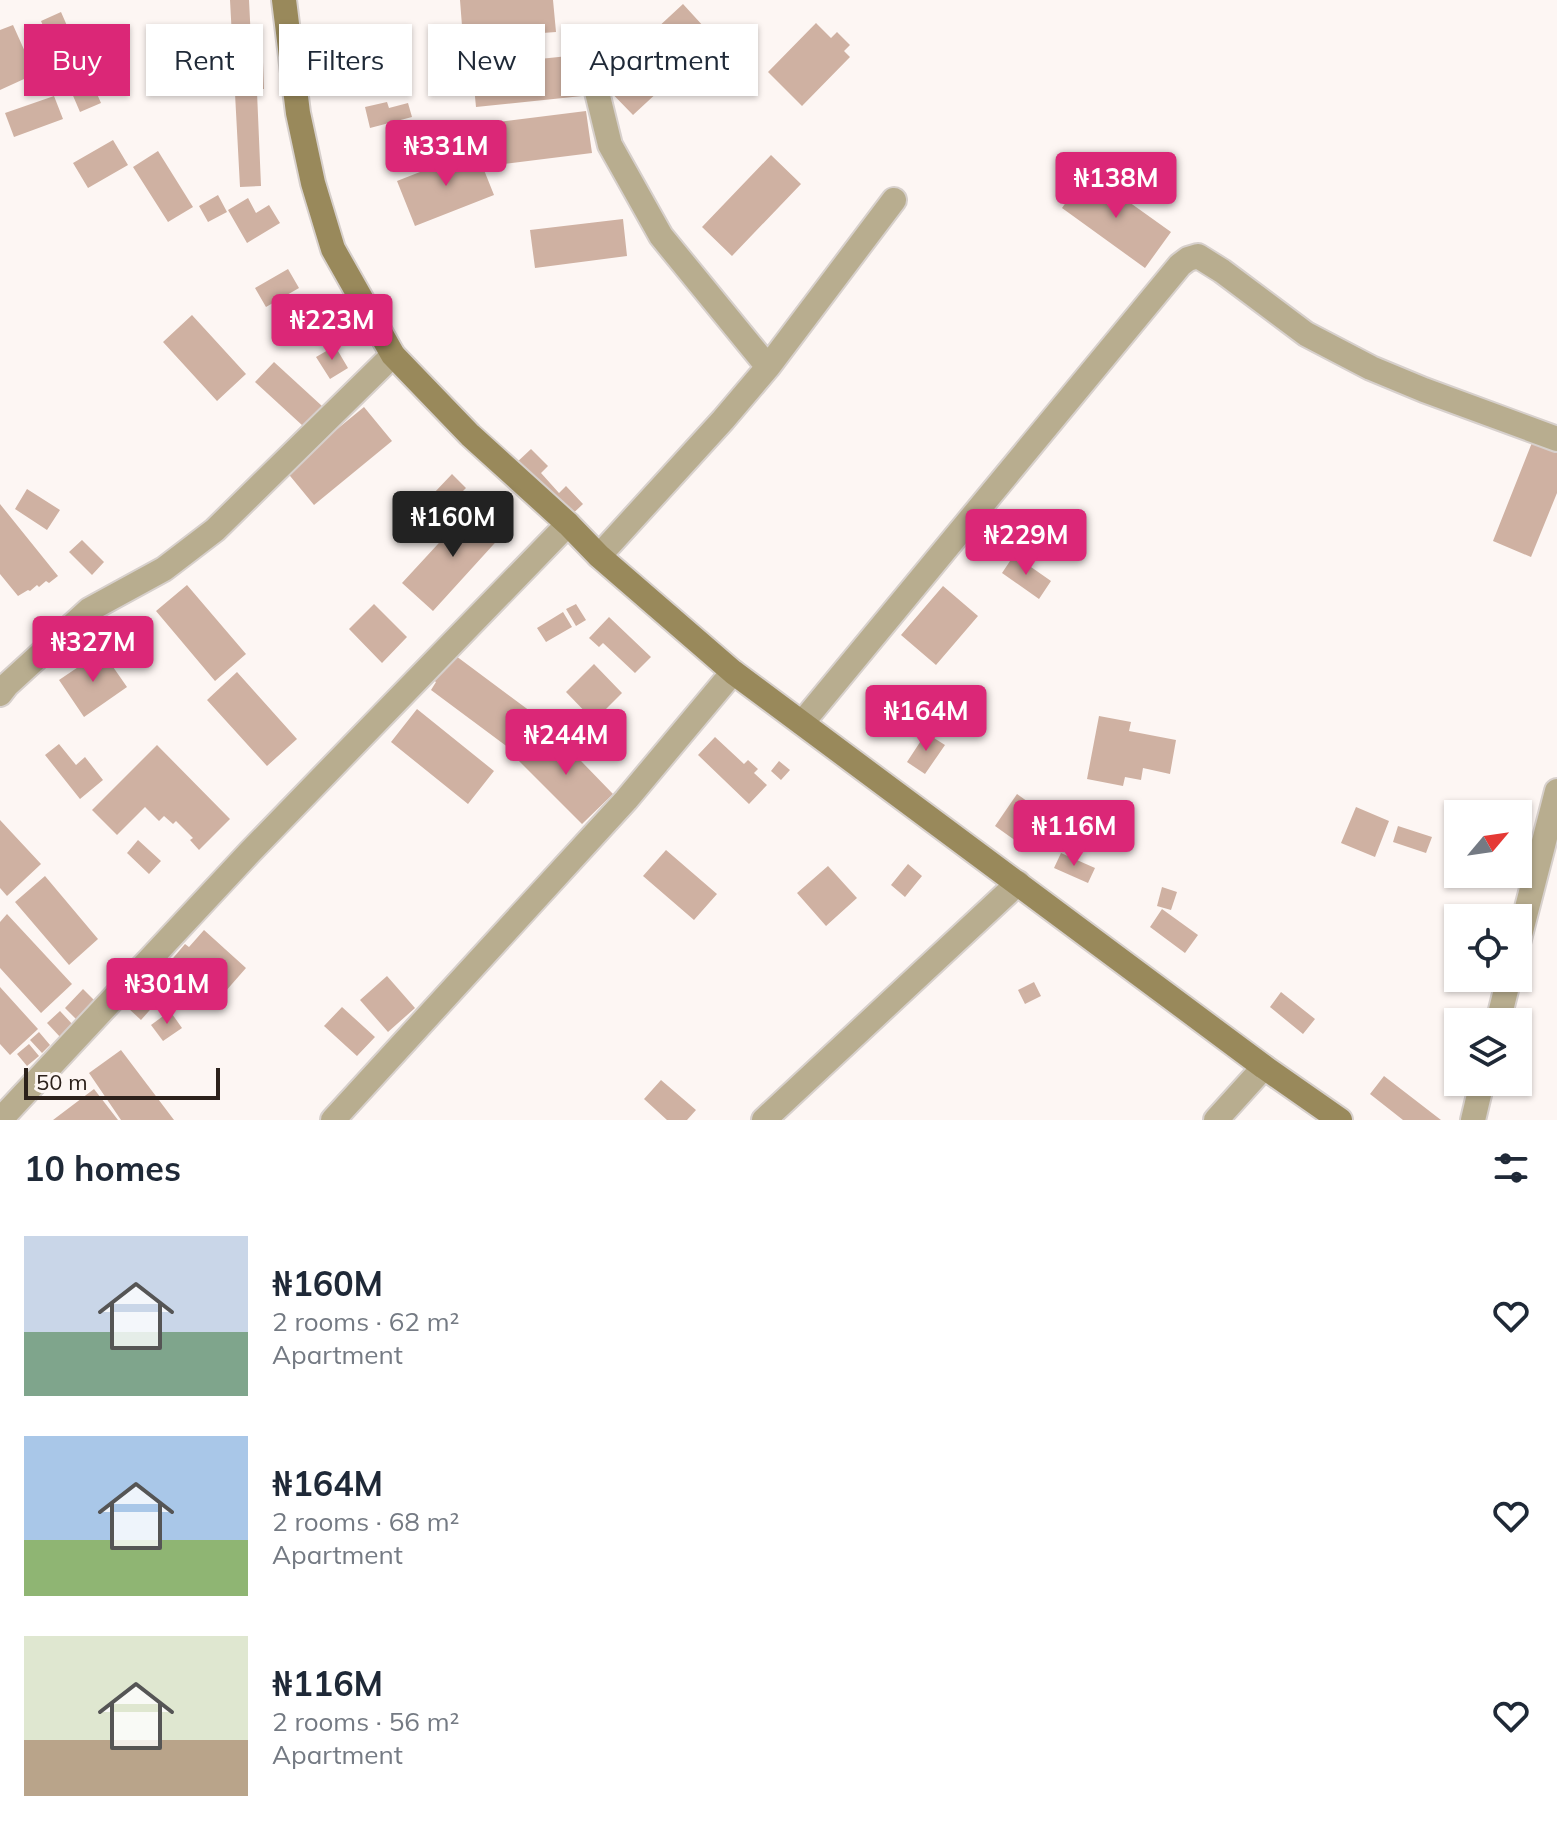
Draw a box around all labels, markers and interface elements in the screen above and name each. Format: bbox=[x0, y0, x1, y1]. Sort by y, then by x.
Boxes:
chip: Buy bbox=[24, 24, 130, 96]
chip: Rent bbox=[146, 24, 263, 96]
chip: Filters bbox=[279, 24, 412, 96]
chip: New bbox=[428, 24, 545, 96]
chip: Apartment bbox=[561, 24, 758, 96]
pin: ₦331M bbox=[390, 120, 502, 188]
text: ₦331M bbox=[403, 129, 489, 162]
pin: ₦138M bbox=[1060, 152, 1172, 220]
text: ₦138M bbox=[1073, 161, 1159, 194]
pin: ₦223M bbox=[276, 294, 388, 362]
text: ₦223M bbox=[289, 303, 375, 336]
pin: ₦160M bbox=[397, 491, 509, 559]
text: ₦160M bbox=[410, 500, 496, 533]
pin: ₦229M bbox=[970, 509, 1082, 577]
text: ₦229M bbox=[983, 518, 1069, 551]
pin: ₦327M bbox=[37, 616, 149, 684]
text: ₦327M bbox=[50, 625, 136, 658]
pin: ₦164M bbox=[870, 685, 982, 753]
text: ₦164M bbox=[883, 694, 969, 727]
pin: ₦244M bbox=[510, 709, 622, 777]
text: ₦244M bbox=[523, 718, 609, 751]
pin: ₦116M bbox=[1018, 800, 1130, 868]
north arrow bbox=[1444, 800, 1532, 888]
map controls bbox=[1444, 800, 1532, 1096]
text: ₦116M bbox=[1031, 809, 1117, 842]
button: locate bbox=[1444, 904, 1532, 992]
pin: ₦301M bbox=[111, 958, 223, 1026]
text: ₦301M bbox=[124, 967, 210, 1000]
button: layers bbox=[1444, 1008, 1532, 1096]
scale bar bbox=[24, 1064, 220, 1100]
text: 50 m bbox=[36, 1068, 87, 1096]
icon: filters bbox=[1489, 1146, 1533, 1190]
text: 10 homes bbox=[24, 1147, 181, 1190]
text: ₦160M bbox=[272, 1262, 383, 1305]
icon: home bbox=[88, 1268, 184, 1364]
icon: heart bbox=[1489, 1294, 1533, 1338]
text: 2 rooms · 62 m² bbox=[272, 1305, 459, 1338]
text: Apartment bbox=[272, 1338, 403, 1371]
text: ₦164M bbox=[272, 1462, 383, 1505]
icon: home bbox=[88, 1468, 184, 1564]
icon: heart bbox=[1489, 1494, 1533, 1538]
text: 2 rooms · 68 m² bbox=[272, 1505, 459, 1538]
text: Apartment bbox=[272, 1538, 403, 1571]
text: ₦116M bbox=[272, 1662, 383, 1705]
icon: home bbox=[88, 1668, 184, 1764]
icon: heart bbox=[1489, 1694, 1533, 1738]
text: 2 rooms · 56 m² bbox=[272, 1705, 459, 1738]
text: Apartment bbox=[272, 1738, 403, 1771]

